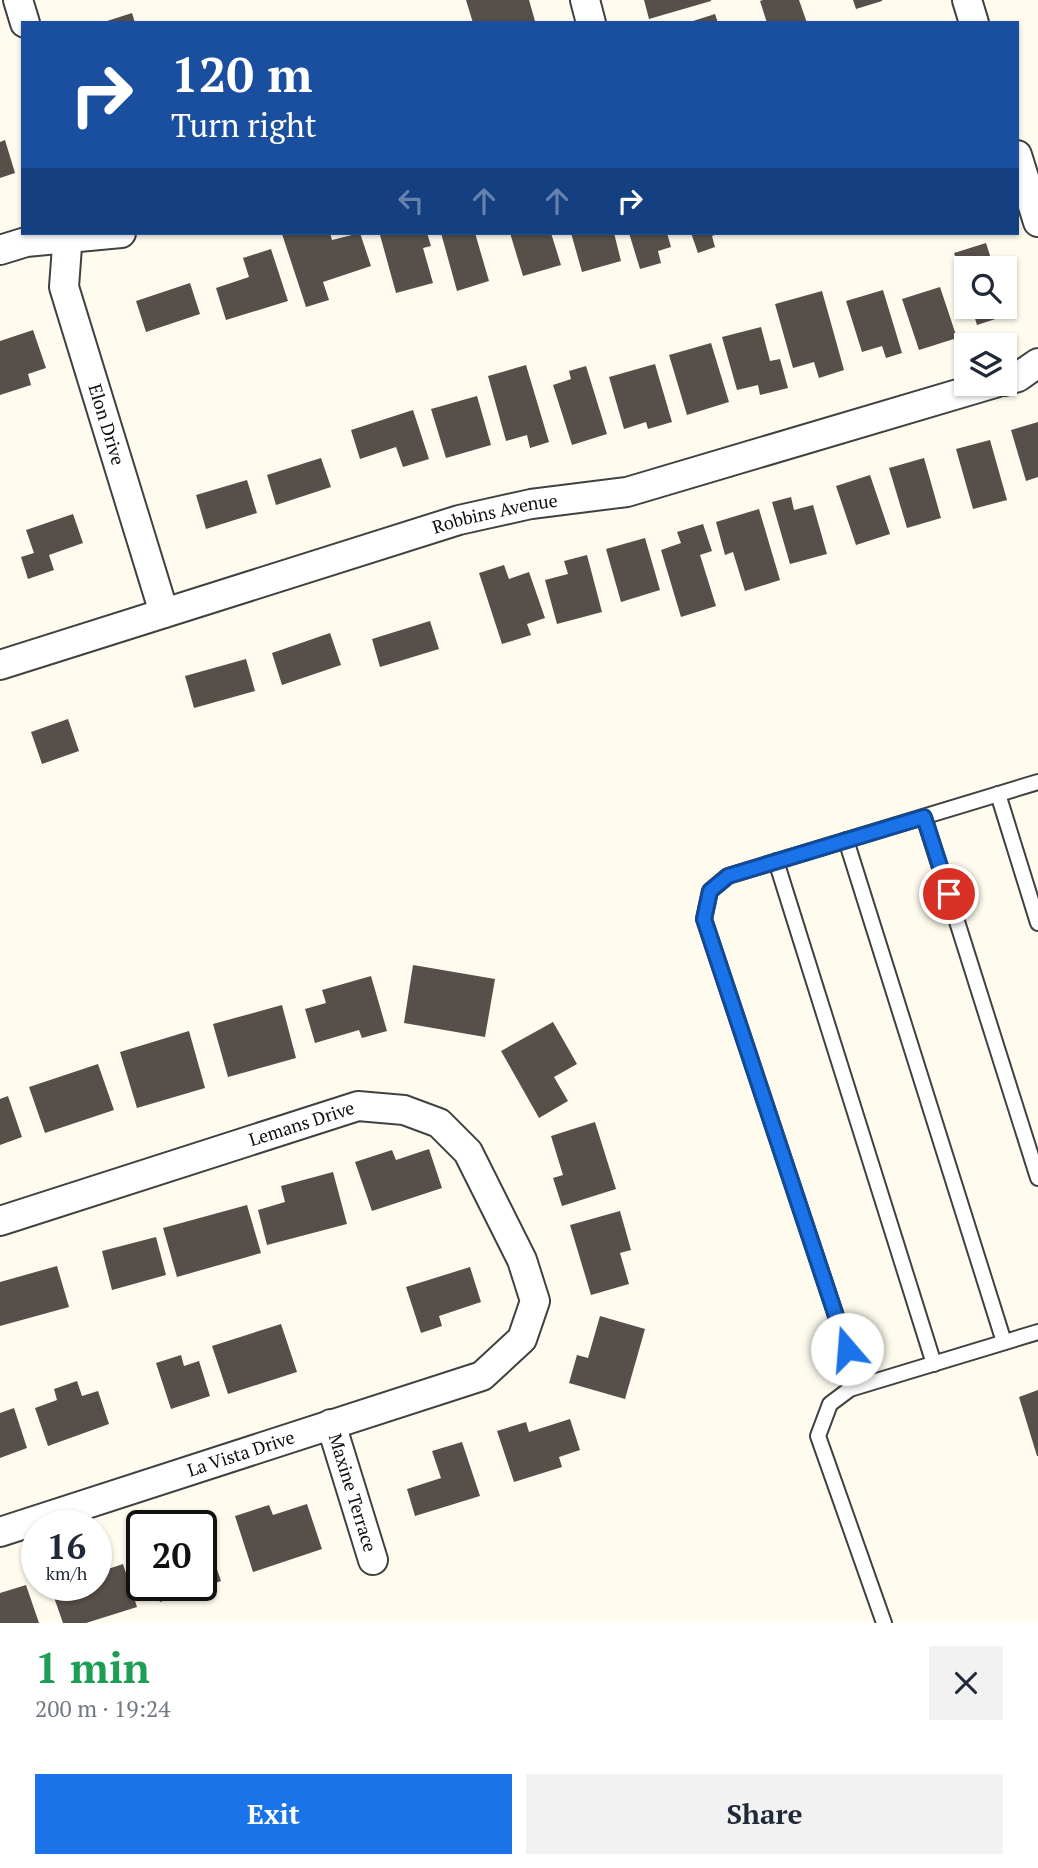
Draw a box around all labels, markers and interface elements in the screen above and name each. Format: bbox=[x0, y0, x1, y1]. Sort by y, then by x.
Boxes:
text: 120 m bbox=[171, 41, 313, 106]
icon: right bbox=[56, 49, 147, 140]
text: Turn right bbox=[171, 104, 317, 146]
icon: left bbox=[392, 182, 430, 220]
icon: ahead bbox=[465, 182, 503, 220]
icon: ahead bbox=[538, 182, 576, 220]
icon: right bbox=[611, 182, 649, 220]
map controls bbox=[954, 256, 1017, 396]
button: search bbox=[954, 256, 1017, 319]
button: layers bbox=[954, 333, 1017, 396]
street label: Elon Drive bbox=[83, 381, 131, 468]
street label: Robbins Avenue bbox=[429, 488, 559, 539]
pin bbox=[919, 864, 979, 924]
icon: arrive bbox=[930, 875, 968, 913]
street label: Lemans Drive bbox=[246, 1095, 357, 1151]
position arrow bbox=[810, 1312, 884, 1386]
street label: La Vista Drive bbox=[184, 1424, 297, 1482]
street label: Maxine Terrace bbox=[324, 1430, 383, 1555]
speed limit sign: 20 bbox=[126, 1510, 217, 1601]
text: 16 bbox=[47, 1523, 86, 1569]
text: km/h bbox=[46, 1561, 87, 1585]
text: 1 min bbox=[35, 1639, 150, 1695]
button: close bbox=[929, 1646, 1003, 1720]
text: 200 m · 19:24 bbox=[35, 1693, 170, 1724]
button: Exit bbox=[35, 1774, 512, 1854]
button: Share bbox=[526, 1774, 1003, 1854]

